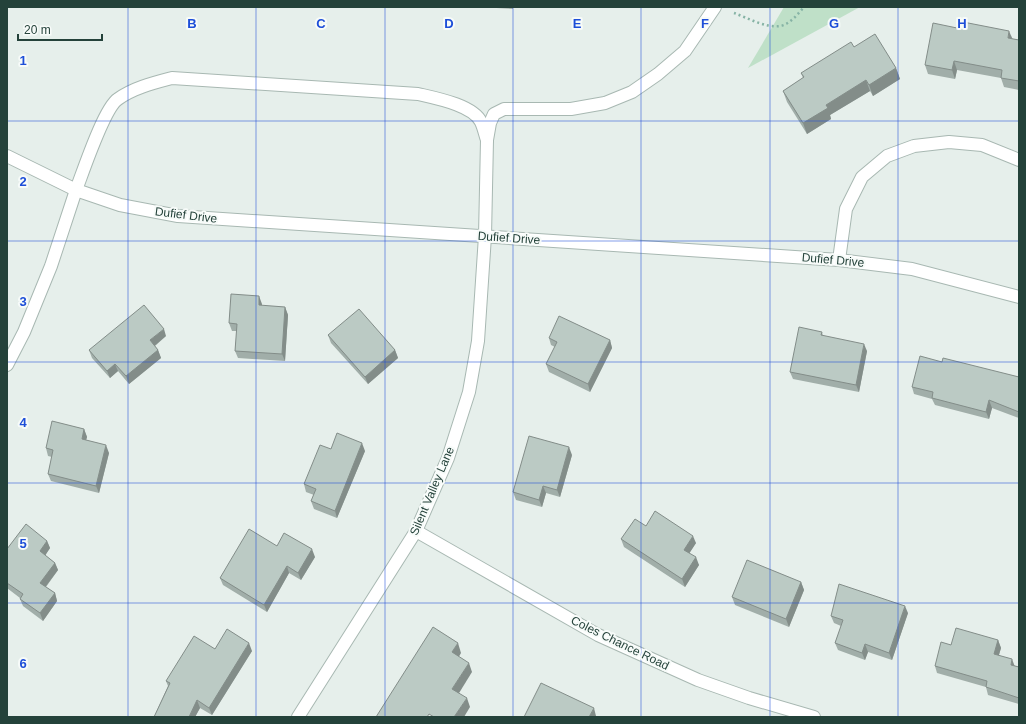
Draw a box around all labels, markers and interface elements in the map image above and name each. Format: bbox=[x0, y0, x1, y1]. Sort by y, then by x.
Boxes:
scale bar bbox=[18, 16, 102, 42]
text: B bbox=[187, 16, 197, 31]
text: C bbox=[316, 16, 326, 31]
text: D bbox=[444, 16, 454, 31]
text: E bbox=[573, 16, 582, 31]
text: F bbox=[701, 16, 709, 31]
text: G bbox=[829, 16, 839, 31]
text: H bbox=[957, 16, 967, 31]
text: 20 m bbox=[24, 23, 51, 37]
text: 1 bbox=[19, 53, 27, 68]
text: 2 bbox=[19, 174, 27, 189]
street label: Dufief Drive bbox=[154, 204, 218, 226]
street label: Dufief Drive bbox=[477, 229, 541, 247]
street label: Dufief Drive bbox=[801, 250, 865, 270]
text: 3 bbox=[19, 294, 27, 309]
text: 4 bbox=[19, 415, 27, 430]
street label: Silent Valley Lane bbox=[407, 444, 457, 538]
text: 5 bbox=[19, 536, 27, 551]
street label: Coles Chance Road bbox=[569, 613, 671, 673]
text: 6 bbox=[19, 656, 27, 671]

